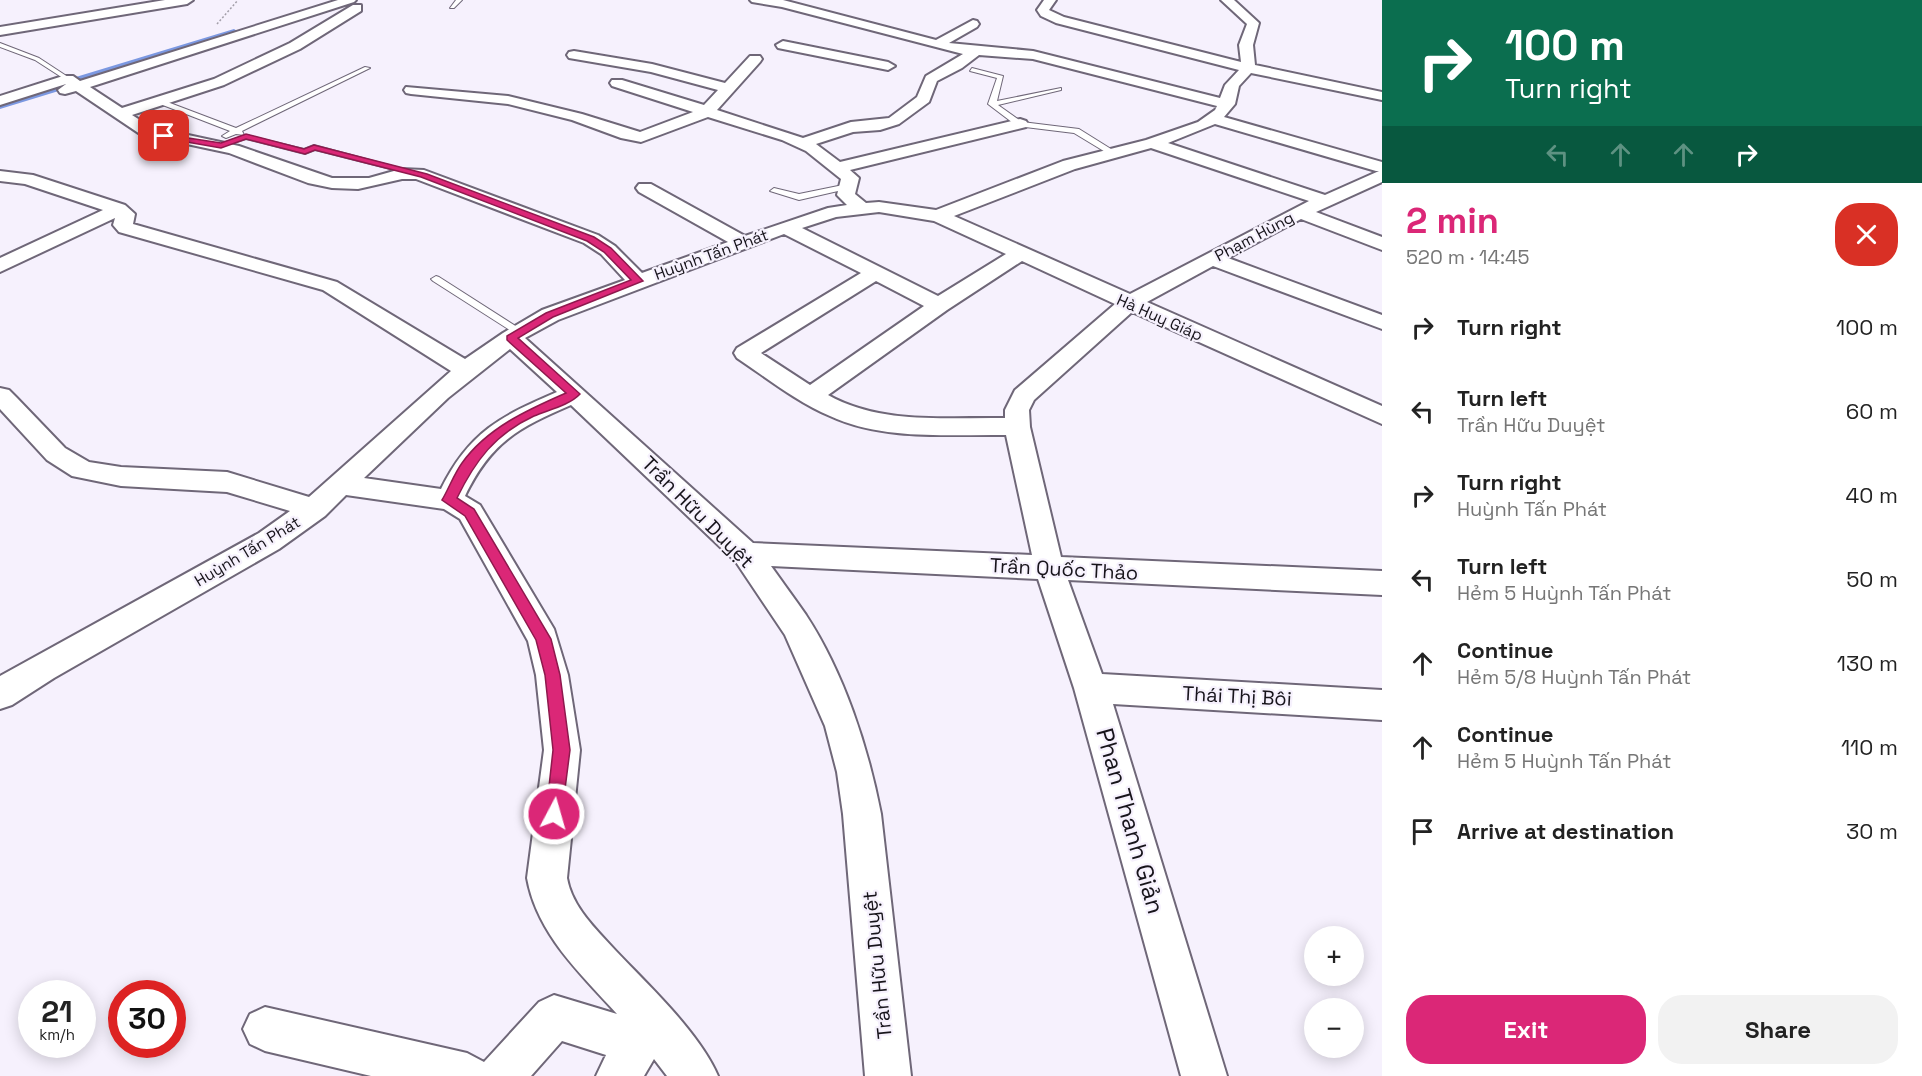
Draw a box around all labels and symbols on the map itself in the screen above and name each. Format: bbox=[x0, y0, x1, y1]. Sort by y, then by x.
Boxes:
pin bbox=[138, 110, 189, 161]
street label: Phạm Hùng bbox=[1211, 207, 1298, 266]
street label: Huỳnh Tấn Phát bbox=[651, 224, 771, 285]
street label: Hà Huy Giáp bbox=[1114, 289, 1206, 346]
street label: Trần Hữu Duyệt bbox=[636, 450, 760, 574]
street label: Huỳnh Tấn Phát bbox=[190, 512, 304, 591]
street label: Trần Quốc Thảo bbox=[989, 552, 1139, 586]
street label: Thái Thị Bôi bbox=[1182, 680, 1292, 712]
street label: Phan Thanh Giản bbox=[1089, 724, 1172, 917]
position arrow bbox=[522, 782, 586, 846]
street label: Trần Hữu Duyệt bbox=[856, 890, 898, 1040]
speed limit sign: 30 bbox=[108, 980, 186, 1058]

